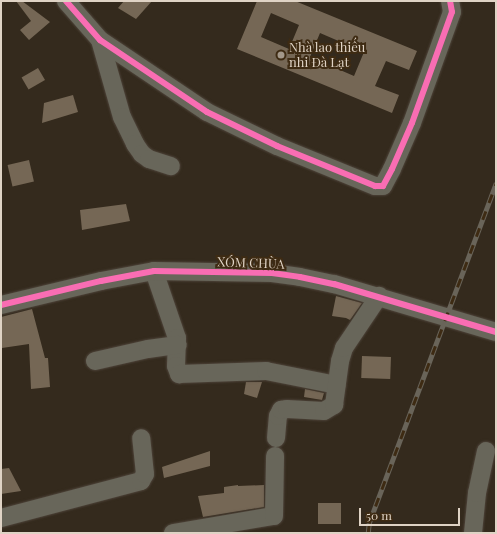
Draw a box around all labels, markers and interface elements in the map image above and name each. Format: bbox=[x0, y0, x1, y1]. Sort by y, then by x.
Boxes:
place label: Nhà lao thiếu nhi Đà Lạt bbox=[289, 40, 366, 71]
marker: Nhà lao thiếu nhi Đà Lạt bbox=[276, 50, 286, 60]
street label: XÓM CHÙA bbox=[217, 254, 285, 272]
scale bar bbox=[361, 500, 462, 526]
text: 50 m bbox=[366, 507, 392, 523]

